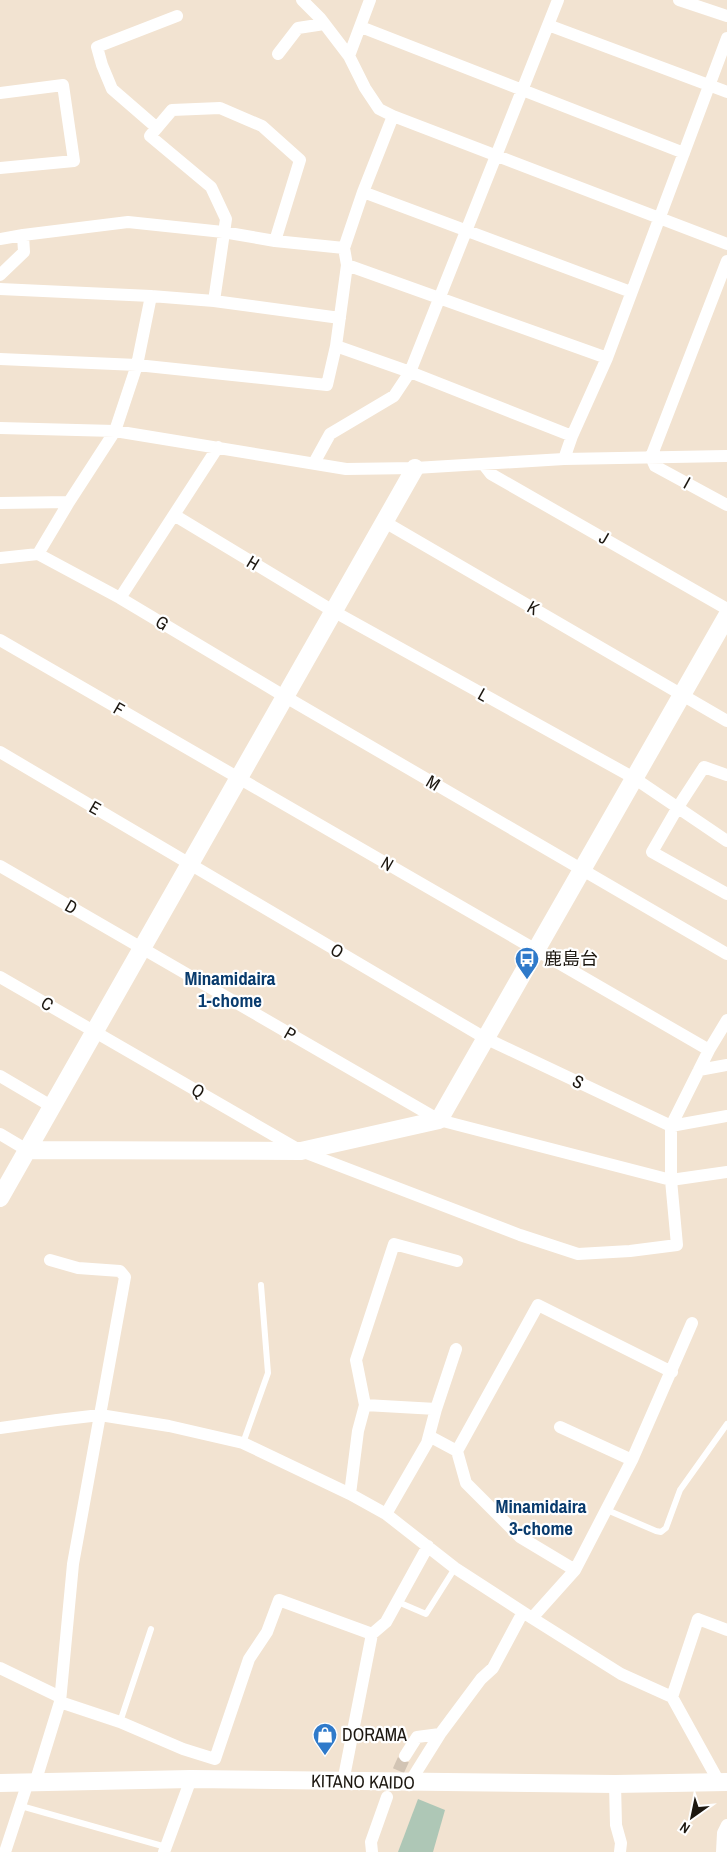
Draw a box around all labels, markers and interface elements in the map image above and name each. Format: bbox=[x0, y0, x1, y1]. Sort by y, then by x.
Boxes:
street label: I bbox=[679, 471, 695, 494]
street label: J bbox=[595, 525, 614, 550]
street label: H bbox=[242, 549, 264, 576]
street label: K bbox=[523, 594, 544, 621]
street label: G bbox=[151, 609, 174, 636]
street label: L bbox=[474, 682, 493, 707]
street label: F bbox=[109, 695, 129, 722]
street label: M bbox=[422, 769, 445, 796]
street label: E bbox=[85, 794, 106, 821]
street label: N bbox=[376, 850, 398, 877]
street label: D bbox=[60, 893, 82, 920]
street label: O bbox=[326, 937, 348, 964]
bus stop icon: 鹿島台 bbox=[514, 946, 540, 980]
place label: 鹿島台 bbox=[544, 946, 598, 971]
district label: Minamidaira 1-chome bbox=[185, 965, 276, 1013]
street label: C bbox=[36, 990, 58, 1017]
street label: P bbox=[280, 1020, 301, 1047]
street label: S bbox=[568, 1068, 588, 1095]
street label: Q bbox=[187, 1077, 209, 1104]
district label: Minamidaira 3-chome bbox=[496, 1493, 587, 1541]
shop icon: DORAMA bbox=[312, 1722, 338, 1756]
place label: DORAMA bbox=[342, 1722, 407, 1747]
street label: KITANO KAIDO bbox=[311, 1768, 415, 1795]
north arrow bbox=[667, 1792, 717, 1842]
text: N bbox=[677, 1818, 693, 1838]

